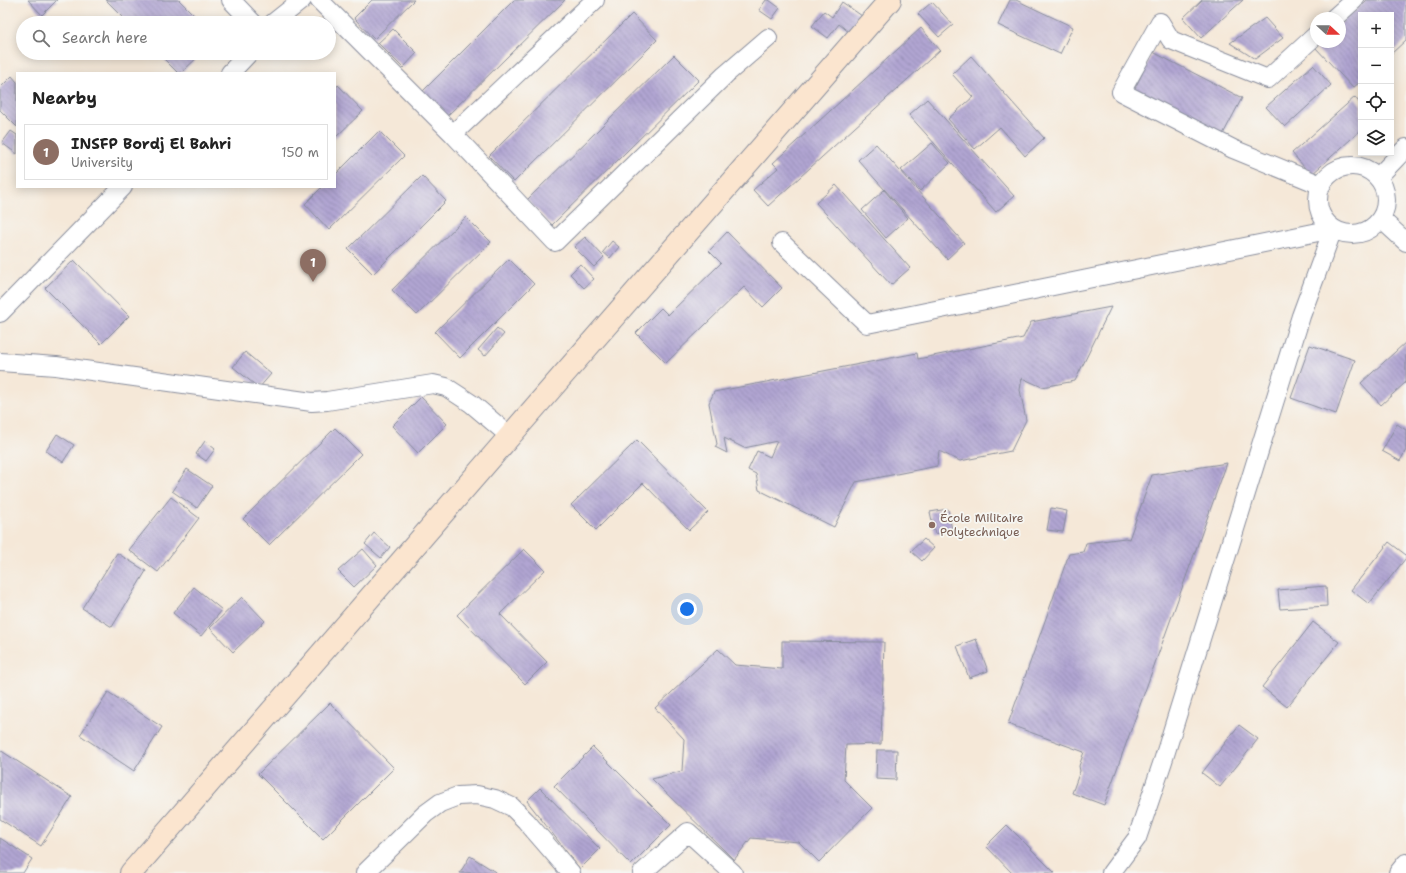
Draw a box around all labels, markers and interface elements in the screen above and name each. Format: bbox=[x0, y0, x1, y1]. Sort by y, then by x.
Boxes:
north arrow bbox=[1310, 12, 1346, 48]
map controls bbox=[1358, 12, 1394, 156]
button: + bbox=[1358, 12, 1394, 48]
search box bbox=[16, 16, 336, 60]
icon: search bbox=[30, 27, 52, 49]
text: Search here bbox=[62, 28, 148, 48]
button: − bbox=[1358, 48, 1394, 84]
button: locate bbox=[1358, 84, 1394, 120]
text: Nearby bbox=[32, 87, 97, 109]
button: layers bbox=[1358, 120, 1394, 156]
text: INSFP Bordj El Bahri bbox=[71, 134, 231, 154]
text: 1 bbox=[43, 144, 49, 161]
text: 150 m bbox=[281, 144, 319, 161]
text: University bbox=[71, 154, 133, 171]
pin: 1 bbox=[300, 249, 326, 282]
place label: École Militaire Polytechnique bbox=[940, 510, 1024, 540]
marker: École Militaire Polytechnique bbox=[927, 520, 937, 530]
your location bbox=[677, 599, 697, 619]

